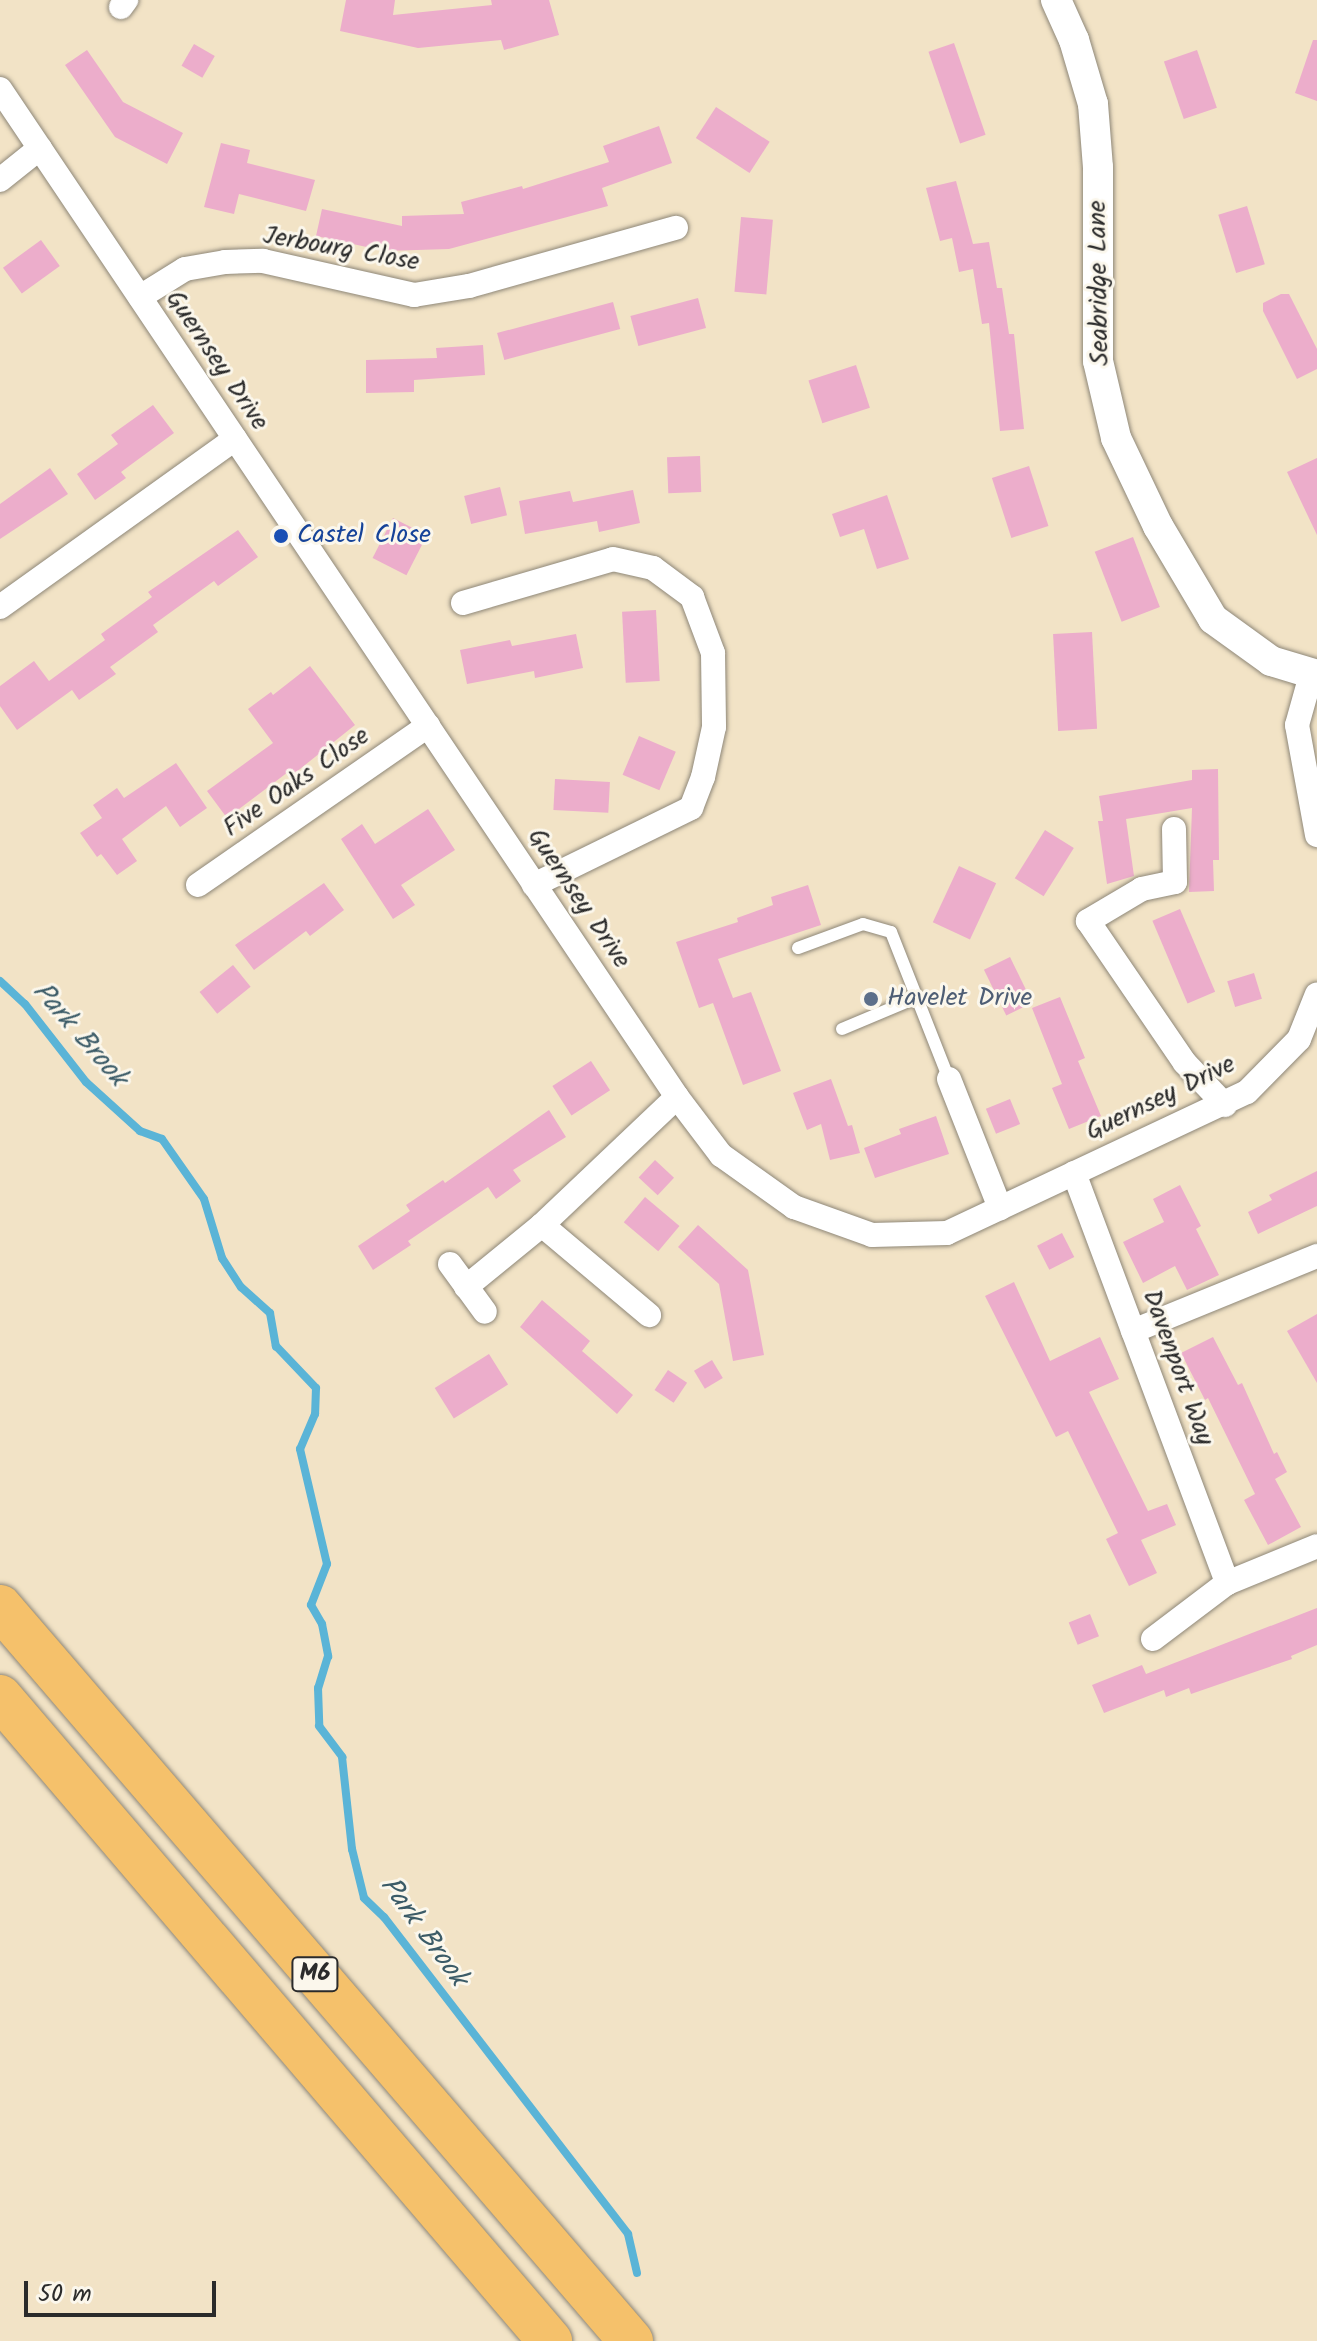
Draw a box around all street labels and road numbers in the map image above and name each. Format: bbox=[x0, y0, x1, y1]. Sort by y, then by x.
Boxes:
street label: Seabridge Lane bbox=[1083, 200, 1117, 366]
street label: Jerbourg Close bbox=[260, 221, 422, 279]
street label: Guernsey Drive bbox=[158, 285, 274, 437]
street label: Five Oaks Close bbox=[218, 721, 376, 845]
street label: Guernsey Drive bbox=[520, 823, 636, 975]
street label: Guernsey Drive bbox=[1081, 1049, 1241, 1149]
street label: Davenport Way bbox=[1134, 1286, 1220, 1450]
road number: M6 bbox=[291, 1954, 339, 1994]

